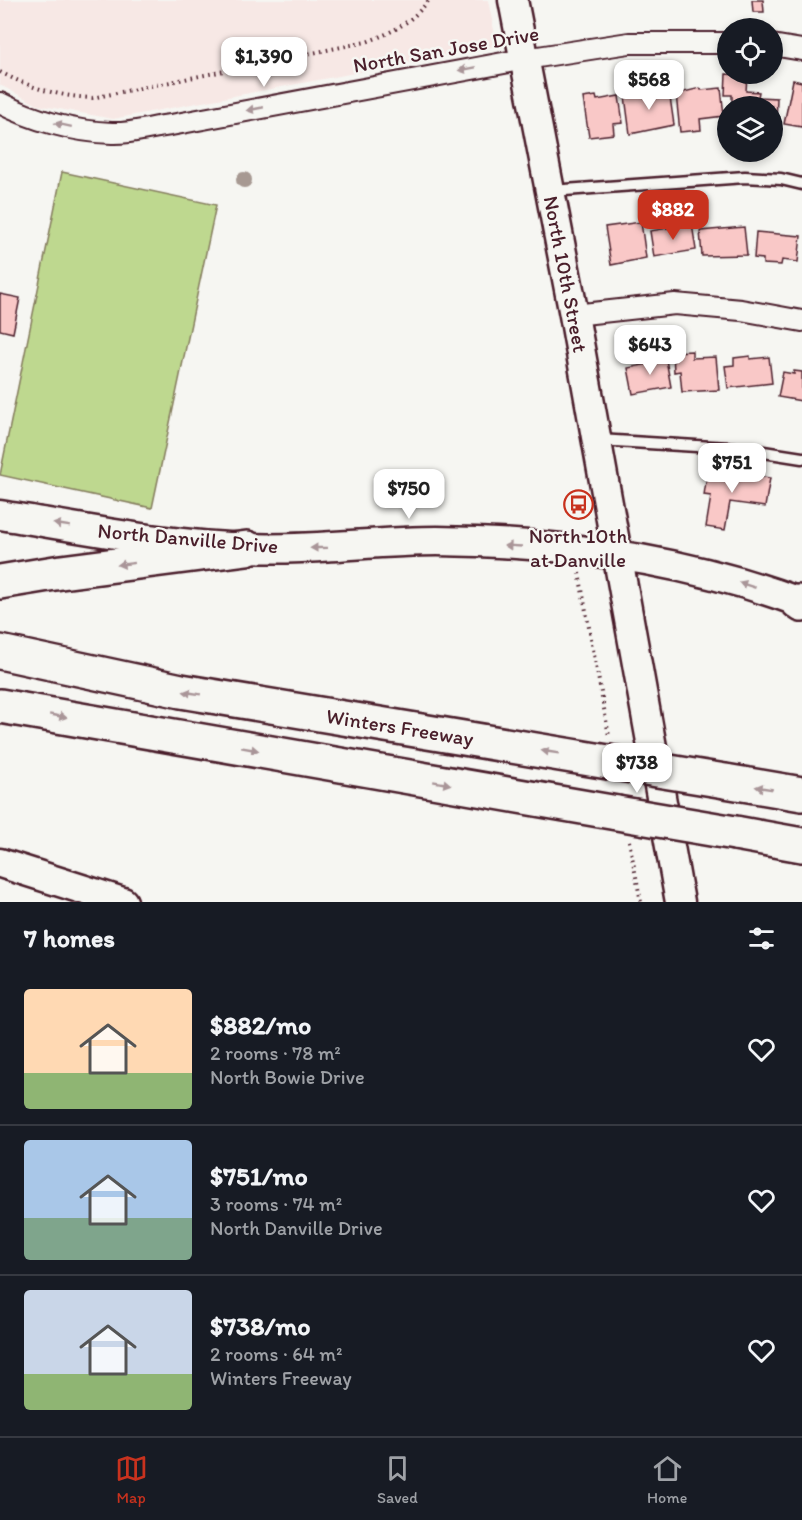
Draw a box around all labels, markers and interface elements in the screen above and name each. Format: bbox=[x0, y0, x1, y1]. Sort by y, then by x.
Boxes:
map controls bbox=[717, 18, 783, 162]
button: locate bbox=[717, 18, 783, 84]
street label: North San Jose Drive bbox=[351, 20, 541, 78]
pin: $1,390 bbox=[215, 37, 313, 88]
text: $1,390 bbox=[235, 44, 293, 68]
pin: $568 bbox=[613, 60, 685, 111]
one-way arrow bbox=[457, 65, 476, 74]
text: $568 bbox=[628, 67, 670, 91]
button: layers bbox=[717, 96, 783, 162]
one-way arrow bbox=[245, 105, 264, 114]
one-way arrow bbox=[53, 120, 72, 129]
pin: $882 bbox=[637, 190, 709, 241]
street label: North 10th Street bbox=[539, 194, 593, 355]
text: $882 bbox=[652, 197, 694, 221]
pin: $643 bbox=[614, 325, 686, 376]
text: $643 bbox=[628, 332, 672, 356]
pin: $751 bbox=[696, 443, 768, 494]
text: $751 bbox=[712, 450, 752, 474]
pin: $750 bbox=[373, 469, 445, 520]
text: $750 bbox=[388, 476, 430, 500]
bus stop icon: North 10th at Danville bbox=[562, 488, 594, 520]
street label: North Danville Drive bbox=[97, 518, 279, 558]
one-way arrow bbox=[53, 520, 72, 529]
place label: North 10th at Danville bbox=[529, 523, 627, 572]
one-way arrow bbox=[504, 541, 523, 550]
one-way arrow bbox=[309, 543, 328, 553]
one-way arrow bbox=[117, 559, 136, 568]
one-way arrow bbox=[738, 579, 756, 589]
one-way arrow bbox=[182, 688, 201, 697]
street label: Winters Freeway bbox=[325, 703, 476, 751]
one-way arrow bbox=[48, 712, 67, 721]
pin: $738 bbox=[601, 743, 673, 794]
one-way arrow bbox=[240, 745, 259, 754]
one-way arrow bbox=[540, 748, 559, 757]
text: $738 bbox=[616, 750, 658, 774]
one-way arrow bbox=[433, 778, 452, 787]
one-way arrow bbox=[754, 783, 773, 792]
text: 7 homes bbox=[24, 922, 115, 954]
icon: filters bbox=[745, 922, 778, 955]
text: $882/mo bbox=[210, 1009, 311, 1041]
icon: home bbox=[72, 1013, 144, 1085]
icon: heart bbox=[745, 1033, 778, 1066]
text: 2 rooms · 78 m² bbox=[210, 1041, 341, 1065]
text: North Bowie Drive bbox=[210, 1065, 365, 1089]
text: $751/mo bbox=[210, 1160, 308, 1192]
icon: home bbox=[72, 1164, 144, 1236]
icon: heart bbox=[745, 1184, 778, 1217]
text: 3 rooms · 74 m² bbox=[210, 1192, 342, 1216]
text: North Danville Drive bbox=[210, 1216, 383, 1240]
text: $738/mo bbox=[210, 1310, 311, 1342]
icon: home bbox=[72, 1314, 144, 1386]
icon: heart bbox=[745, 1334, 778, 1367]
text: 2 rooms · 64 m² bbox=[210, 1342, 342, 1366]
text: Winters Freeway bbox=[210, 1366, 352, 1390]
tab: Map bbox=[115, 1452, 148, 1507]
tab: Saved bbox=[377, 1452, 418, 1507]
tab: Home bbox=[647, 1452, 687, 1507]

